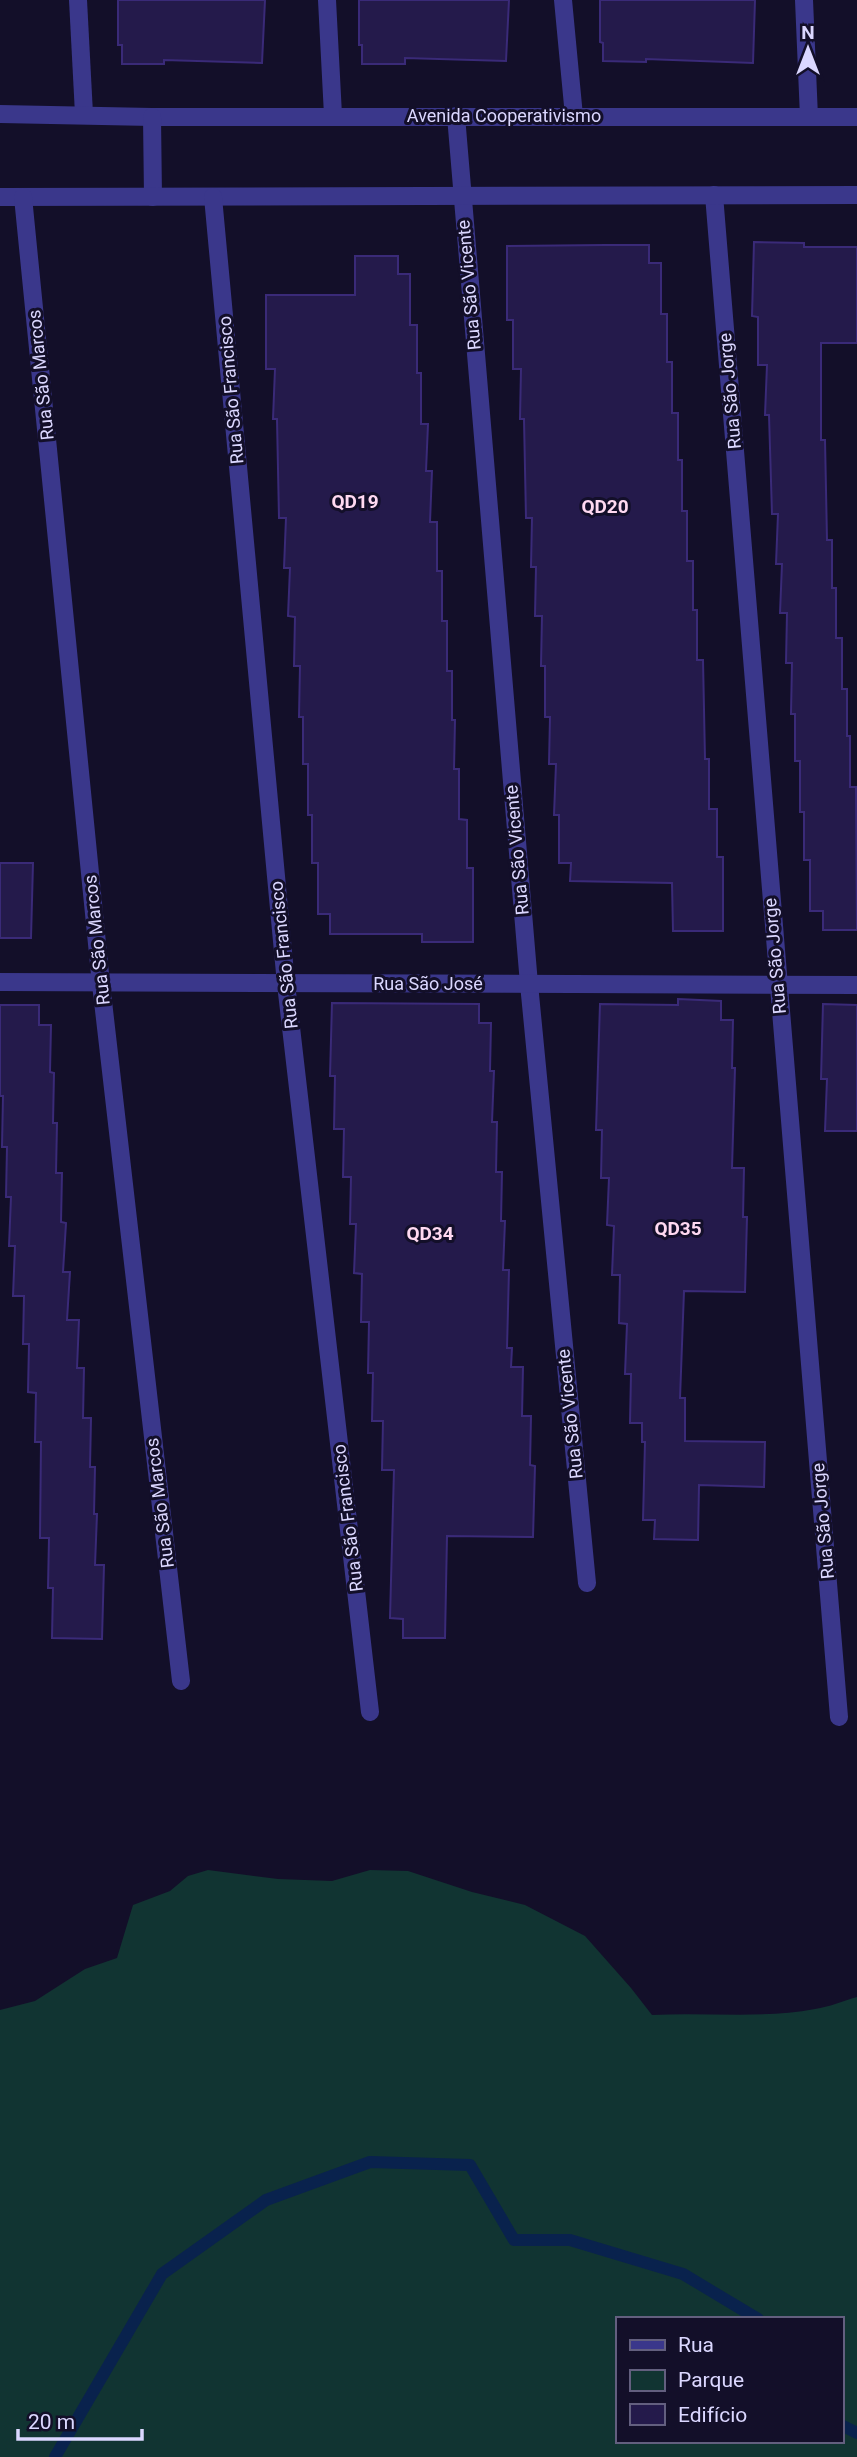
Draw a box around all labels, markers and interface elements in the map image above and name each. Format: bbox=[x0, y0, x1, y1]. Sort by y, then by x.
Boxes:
north arrow bbox=[773, 14, 843, 84]
text: N bbox=[801, 21, 815, 44]
street label: Avenida Cooperativismo bbox=[407, 105, 601, 126]
street label: Rua São Vicente bbox=[452, 219, 485, 351]
street label: Rua São Marcos bbox=[23, 309, 58, 441]
street label: Rua São Francisco bbox=[214, 315, 247, 465]
street label: Rua São Jorge bbox=[714, 332, 745, 450]
district label: QD19 bbox=[331, 490, 379, 513]
district label: QD20 bbox=[581, 495, 629, 518]
street label: Rua São Vicente bbox=[500, 784, 533, 916]
street label: Rua São Marcos bbox=[79, 874, 114, 1006]
street label: Rua São Francisco bbox=[265, 880, 302, 1030]
street label: Rua São Jorge bbox=[759, 897, 790, 1015]
street label: Rua São José bbox=[373, 973, 483, 994]
district label: QD35 bbox=[654, 1217, 702, 1240]
district label: QD34 bbox=[406, 1222, 454, 1245]
street label: Rua São Vicente bbox=[552, 1348, 587, 1480]
street label: Rua São Marcos bbox=[141, 1437, 178, 1569]
street label: Rua São Francisco bbox=[328, 1443, 367, 1593]
street label: Rua São Jorge bbox=[807, 1462, 838, 1580]
legend bbox=[616, 2317, 843, 2443]
text: Rua bbox=[678, 2333, 714, 2357]
text: Parque bbox=[678, 2368, 744, 2392]
scale bar bbox=[18, 2398, 142, 2442]
text: Edifício bbox=[678, 2403, 747, 2427]
text: 20 m bbox=[28, 2410, 75, 2434]

